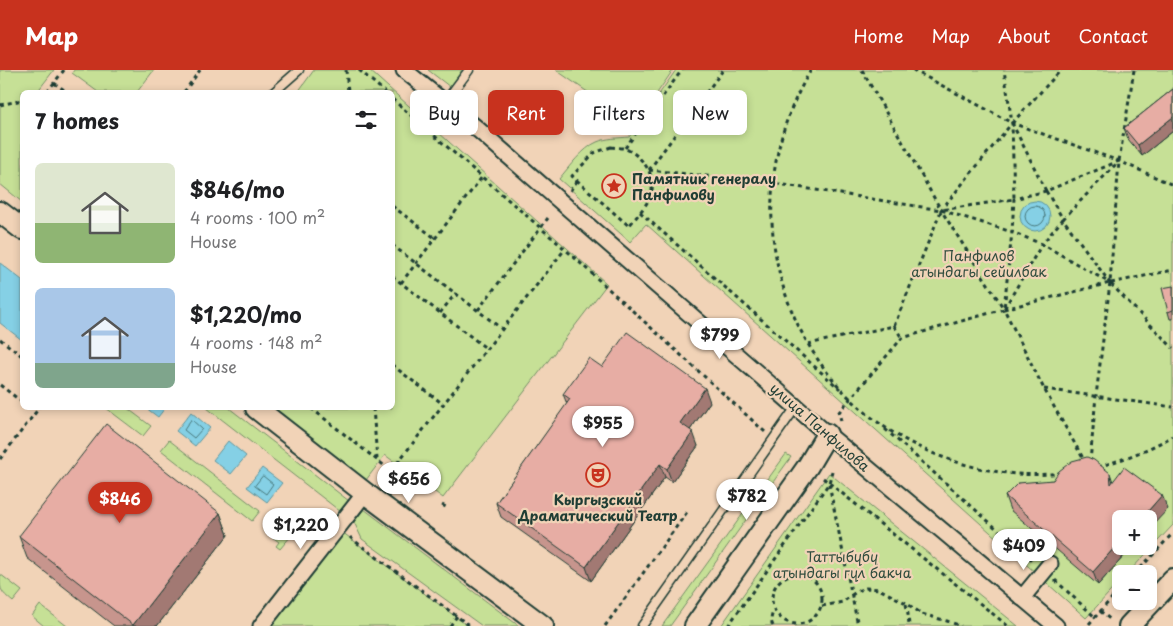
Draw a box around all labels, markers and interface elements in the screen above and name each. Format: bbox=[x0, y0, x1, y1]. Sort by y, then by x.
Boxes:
text: Map bbox=[25, 17, 78, 53]
text: Home bbox=[853, 22, 903, 49]
text: Map bbox=[931, 22, 970, 49]
text: About bbox=[998, 22, 1050, 49]
text: Contact bbox=[1078, 22, 1148, 49]
chip: Buy bbox=[410, 90, 478, 135]
chip: Rent bbox=[488, 90, 564, 135]
chip: Filters bbox=[574, 90, 663, 135]
chip: New bbox=[673, 90, 747, 135]
text: 7 homes bbox=[35, 104, 119, 136]
icon: filters bbox=[352, 106, 380, 134]
place label: Памятник генералу Панфилову bbox=[632, 168, 776, 205]
text: $846/mo bbox=[190, 173, 285, 205]
place icon: Памятник генералу Панфилову bbox=[601, 173, 627, 199]
icon: home bbox=[75, 183, 135, 243]
text: 4 rooms · 100 m² bbox=[190, 205, 325, 229]
text: House bbox=[190, 229, 237, 253]
park label: Панфилов атындагы сейилбак bbox=[911, 245, 1047, 282]
text: $1,220/mo bbox=[190, 298, 302, 330]
icon: home bbox=[75, 308, 135, 368]
pin: $799 bbox=[690, 318, 750, 360]
text: $799 bbox=[701, 322, 739, 346]
text: 4 rooms · 148 m² bbox=[190, 330, 323, 354]
text: House bbox=[190, 354, 237, 378]
street label: улица Панфилова bbox=[765, 378, 875, 477]
pin: $955 bbox=[573, 406, 633, 448]
text: $955 bbox=[583, 410, 623, 434]
pin: $656 bbox=[379, 462, 439, 504]
theatre icon: Кыргызский Драматический Театр bbox=[585, 462, 611, 488]
text: $656 bbox=[388, 466, 430, 490]
pin: $782 bbox=[717, 478, 777, 521]
pin: $846 bbox=[90, 482, 150, 524]
text: $782 bbox=[727, 483, 767, 507]
text: $846 bbox=[99, 486, 141, 510]
place label: Кыргызский Драматический Театр bbox=[517, 489, 678, 526]
pin: $1,220 bbox=[260, 508, 342, 550]
map controls bbox=[1112, 510, 1157, 610]
button: + bbox=[1112, 510, 1157, 555]
text: $1,220 bbox=[273, 512, 329, 536]
pin: $409 bbox=[994, 528, 1054, 571]
text: $409 bbox=[1003, 533, 1045, 557]
park label: Таттыбүбү атындагы гүл бакча bbox=[773, 546, 912, 583]
button: − bbox=[1112, 565, 1157, 610]

